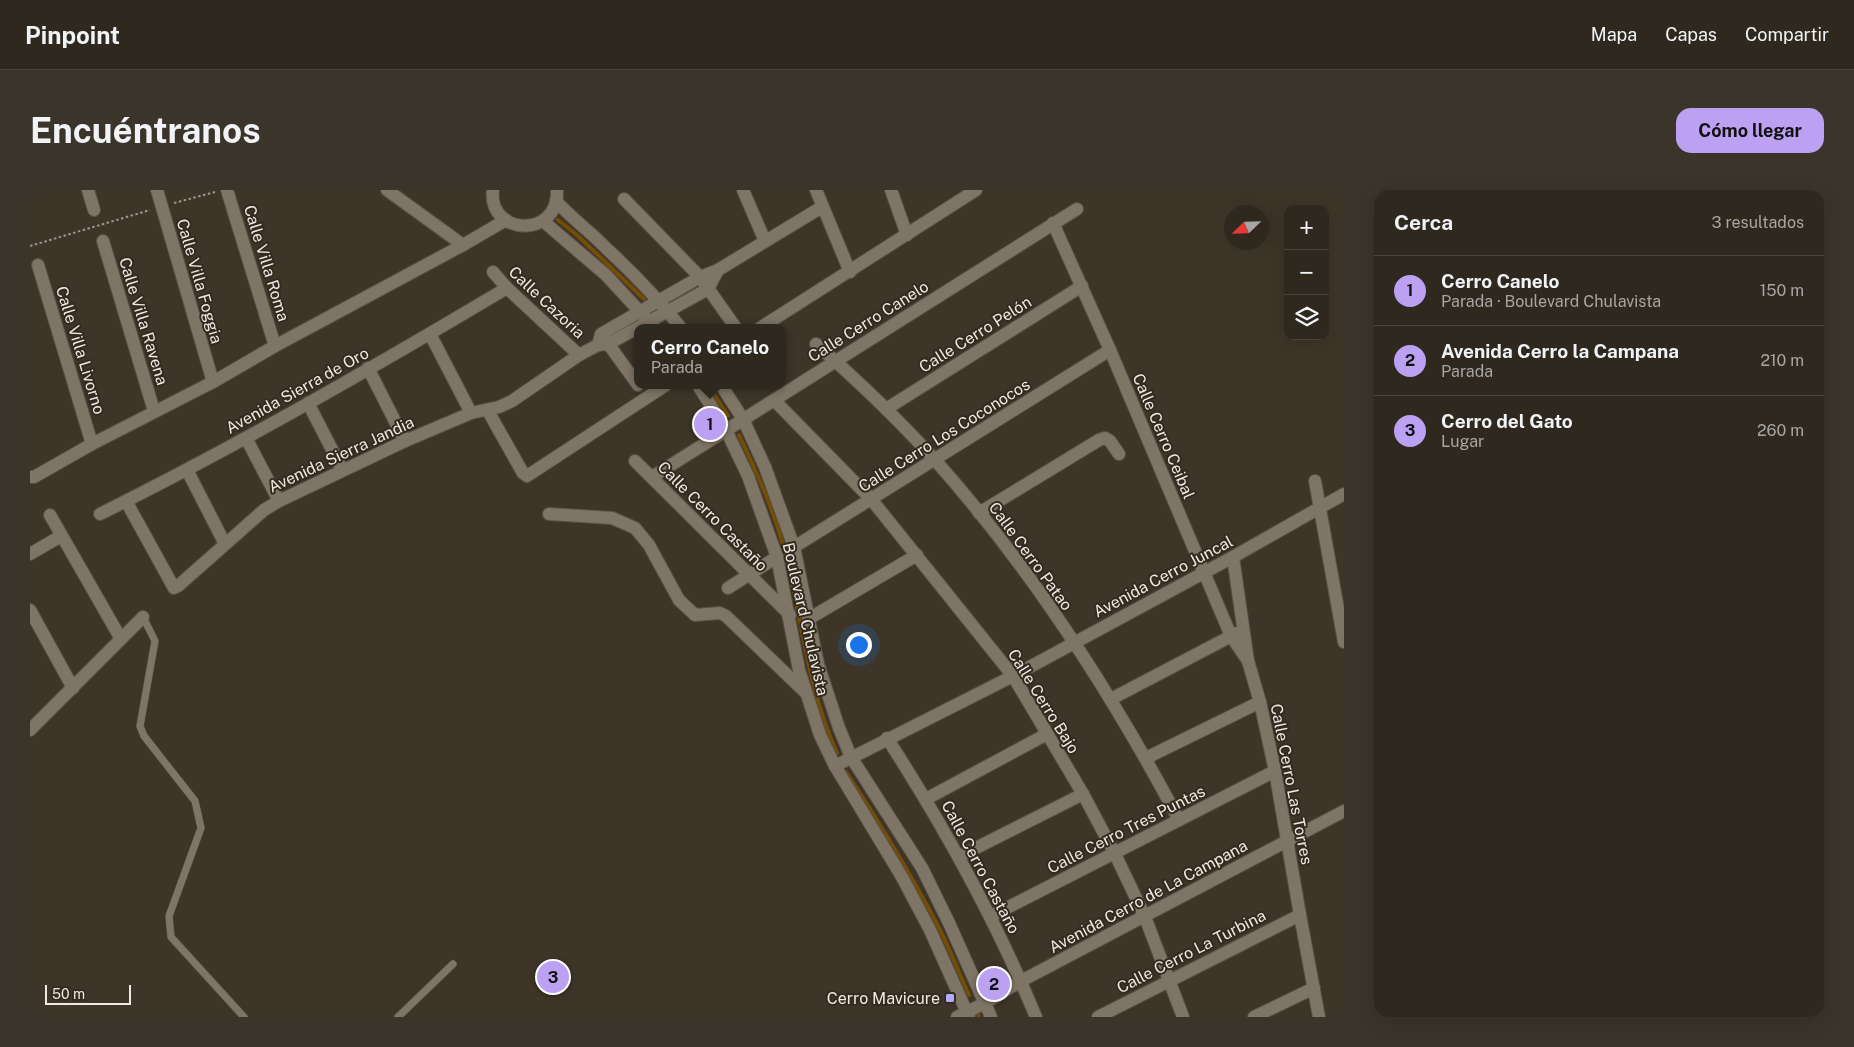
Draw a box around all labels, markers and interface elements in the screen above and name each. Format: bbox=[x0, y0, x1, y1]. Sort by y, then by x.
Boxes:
text: Pinpoint bbox=[25, 21, 120, 49]
text: Mapa bbox=[1591, 24, 1637, 45]
text: Capas bbox=[1665, 24, 1717, 45]
text: Compartir bbox=[1745, 24, 1829, 45]
button: Cómo llegar bbox=[1676, 108, 1824, 153]
text: Encuéntranos bbox=[30, 110, 261, 151]
street label: Calle Villa Roma bbox=[240, 203, 293, 324]
north arrow bbox=[1224, 205, 1269, 250]
map controls bbox=[1284, 205, 1329, 340]
button: + bbox=[1284, 205, 1329, 250]
text: Cerca bbox=[1394, 210, 1453, 235]
text: 3 resultados bbox=[1712, 213, 1804, 232]
street label: Calle Villa Foggia bbox=[173, 217, 226, 346]
button: − bbox=[1284, 250, 1329, 295]
street label: Calle Villa Ravena bbox=[115, 255, 172, 387]
street label: Calle Cazoria bbox=[505, 262, 589, 342]
text: Cerro Canelo bbox=[1441, 270, 1559, 292]
street label: Calle Cerro Canelo bbox=[805, 277, 932, 366]
text: 1 bbox=[1407, 281, 1413, 300]
text: 150 m bbox=[1760, 281, 1804, 300]
street label: Calle Villa Livorno bbox=[52, 284, 109, 416]
street label: Calle Cerro Pelón bbox=[916, 292, 1035, 377]
text: Parada · Boulevard Chulavista bbox=[1441, 292, 1661, 311]
button: layers bbox=[1284, 295, 1329, 340]
popup bbox=[634, 324, 786, 389]
text: Cerro Canelo bbox=[651, 336, 769, 358]
text: Avenida Cerro la Campana bbox=[1441, 340, 1679, 362]
street label: Avenida Sierra de Oro bbox=[222, 343, 372, 438]
text: 2 bbox=[1405, 351, 1415, 370]
text: 210 m bbox=[1760, 351, 1804, 370]
text: Parada bbox=[651, 358, 703, 377]
text: Parada bbox=[1441, 362, 1493, 381]
street label: Calle Cerro Ceibal bbox=[1129, 371, 1199, 502]
street label: Calle Cerro Los Coconocos bbox=[855, 375, 1033, 496]
pin: 1 bbox=[694, 405, 726, 443]
text: Cerro del Gato bbox=[1441, 410, 1573, 432]
street label: Avenida Sierra Jandia bbox=[265, 412, 417, 497]
text: 3 bbox=[1405, 421, 1415, 440]
text: 260 m bbox=[1757, 421, 1804, 440]
text: Lugar bbox=[1441, 432, 1484, 451]
street label: Calle Cerro Castaño bbox=[654, 457, 772, 575]
street label: Calle Cerro Patao bbox=[985, 498, 1076, 614]
street label: Avenida Cerro Juncal bbox=[1090, 532, 1236, 621]
street label: Boulevard Chulavista bbox=[779, 541, 832, 698]
your location bbox=[846, 632, 872, 658]
street label: Calle Cerro Bajo bbox=[1004, 645, 1083, 757]
street label: Calle Cerro Las Torres bbox=[1267, 702, 1316, 866]
street label: Calle Cerro Tres Puntas bbox=[1044, 781, 1208, 877]
street label: Calle Cerro Castaño bbox=[937, 798, 1024, 937]
street label: Avenida Cerro de La Campana bbox=[1046, 836, 1251, 957]
street label: Calle Cerro La Turbina bbox=[1114, 906, 1269, 997]
pin: 3 bbox=[537, 958, 569, 996]
pin: 2 bbox=[978, 965, 1010, 1003]
scale bar bbox=[45, 982, 131, 1005]
text: 50 m bbox=[52, 986, 85, 1002]
place label: Cerro Mavicure bbox=[827, 989, 940, 1008]
marker: Cerro Mavicure bbox=[944, 992, 956, 1004]

